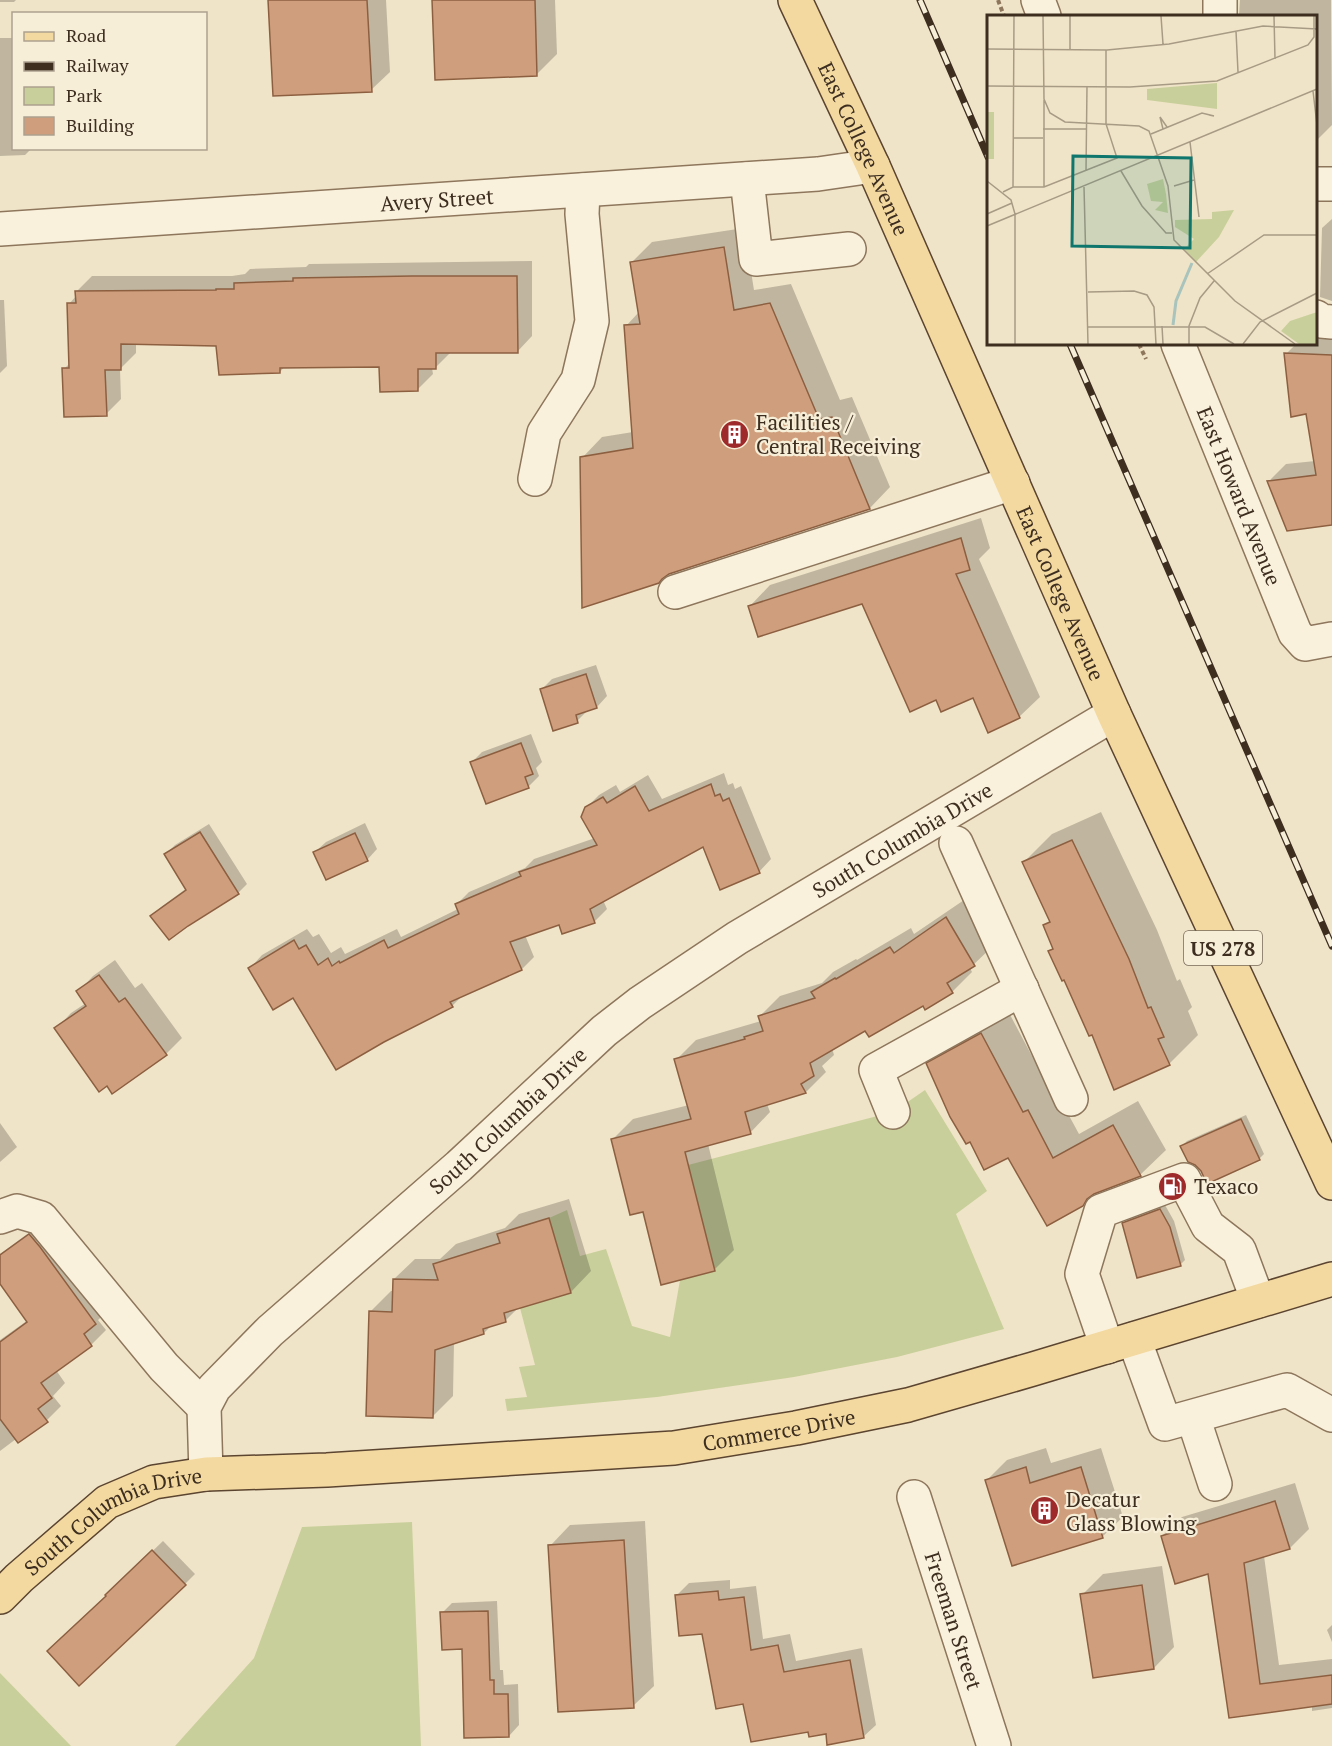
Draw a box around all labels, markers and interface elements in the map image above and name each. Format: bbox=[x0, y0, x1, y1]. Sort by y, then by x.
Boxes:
legend bbox=[12, 12, 207, 150]
inset map bbox=[987, 15, 1317, 345]
text: Road bbox=[66, 23, 106, 47]
text: Railway bbox=[66, 53, 130, 77]
street label: East College Avenue bbox=[812, 57, 916, 240]
text: Park bbox=[66, 83, 103, 107]
text: Building bbox=[66, 113, 134, 137]
street label: Avery Street bbox=[379, 182, 495, 217]
street label: East Howard Avenue bbox=[1191, 402, 1288, 590]
place label: Facilities / Central Receiving bbox=[756, 408, 921, 460]
building icon: Facilities / Central Receiving bbox=[719, 418, 751, 450]
street label: East College Avenue bbox=[1010, 501, 1111, 685]
street label: South Columbia Drive bbox=[807, 775, 998, 904]
road number: US 278 bbox=[1184, 931, 1262, 965]
street label: South Columbia Drive bbox=[423, 1040, 592, 1200]
fuel station icon: Texaco bbox=[1157, 1170, 1189, 1202]
place label: Texaco bbox=[1194, 1172, 1258, 1200]
street label: Commerce Drive bbox=[700, 1402, 858, 1457]
street label: South Columbia Drive bbox=[18, 1461, 204, 1582]
place label: Decatur Glass Blowing bbox=[1066, 1485, 1197, 1537]
building icon: Decatur Glass Blowing bbox=[1029, 1495, 1061, 1527]
street label: Freeman Street bbox=[919, 1548, 989, 1693]

